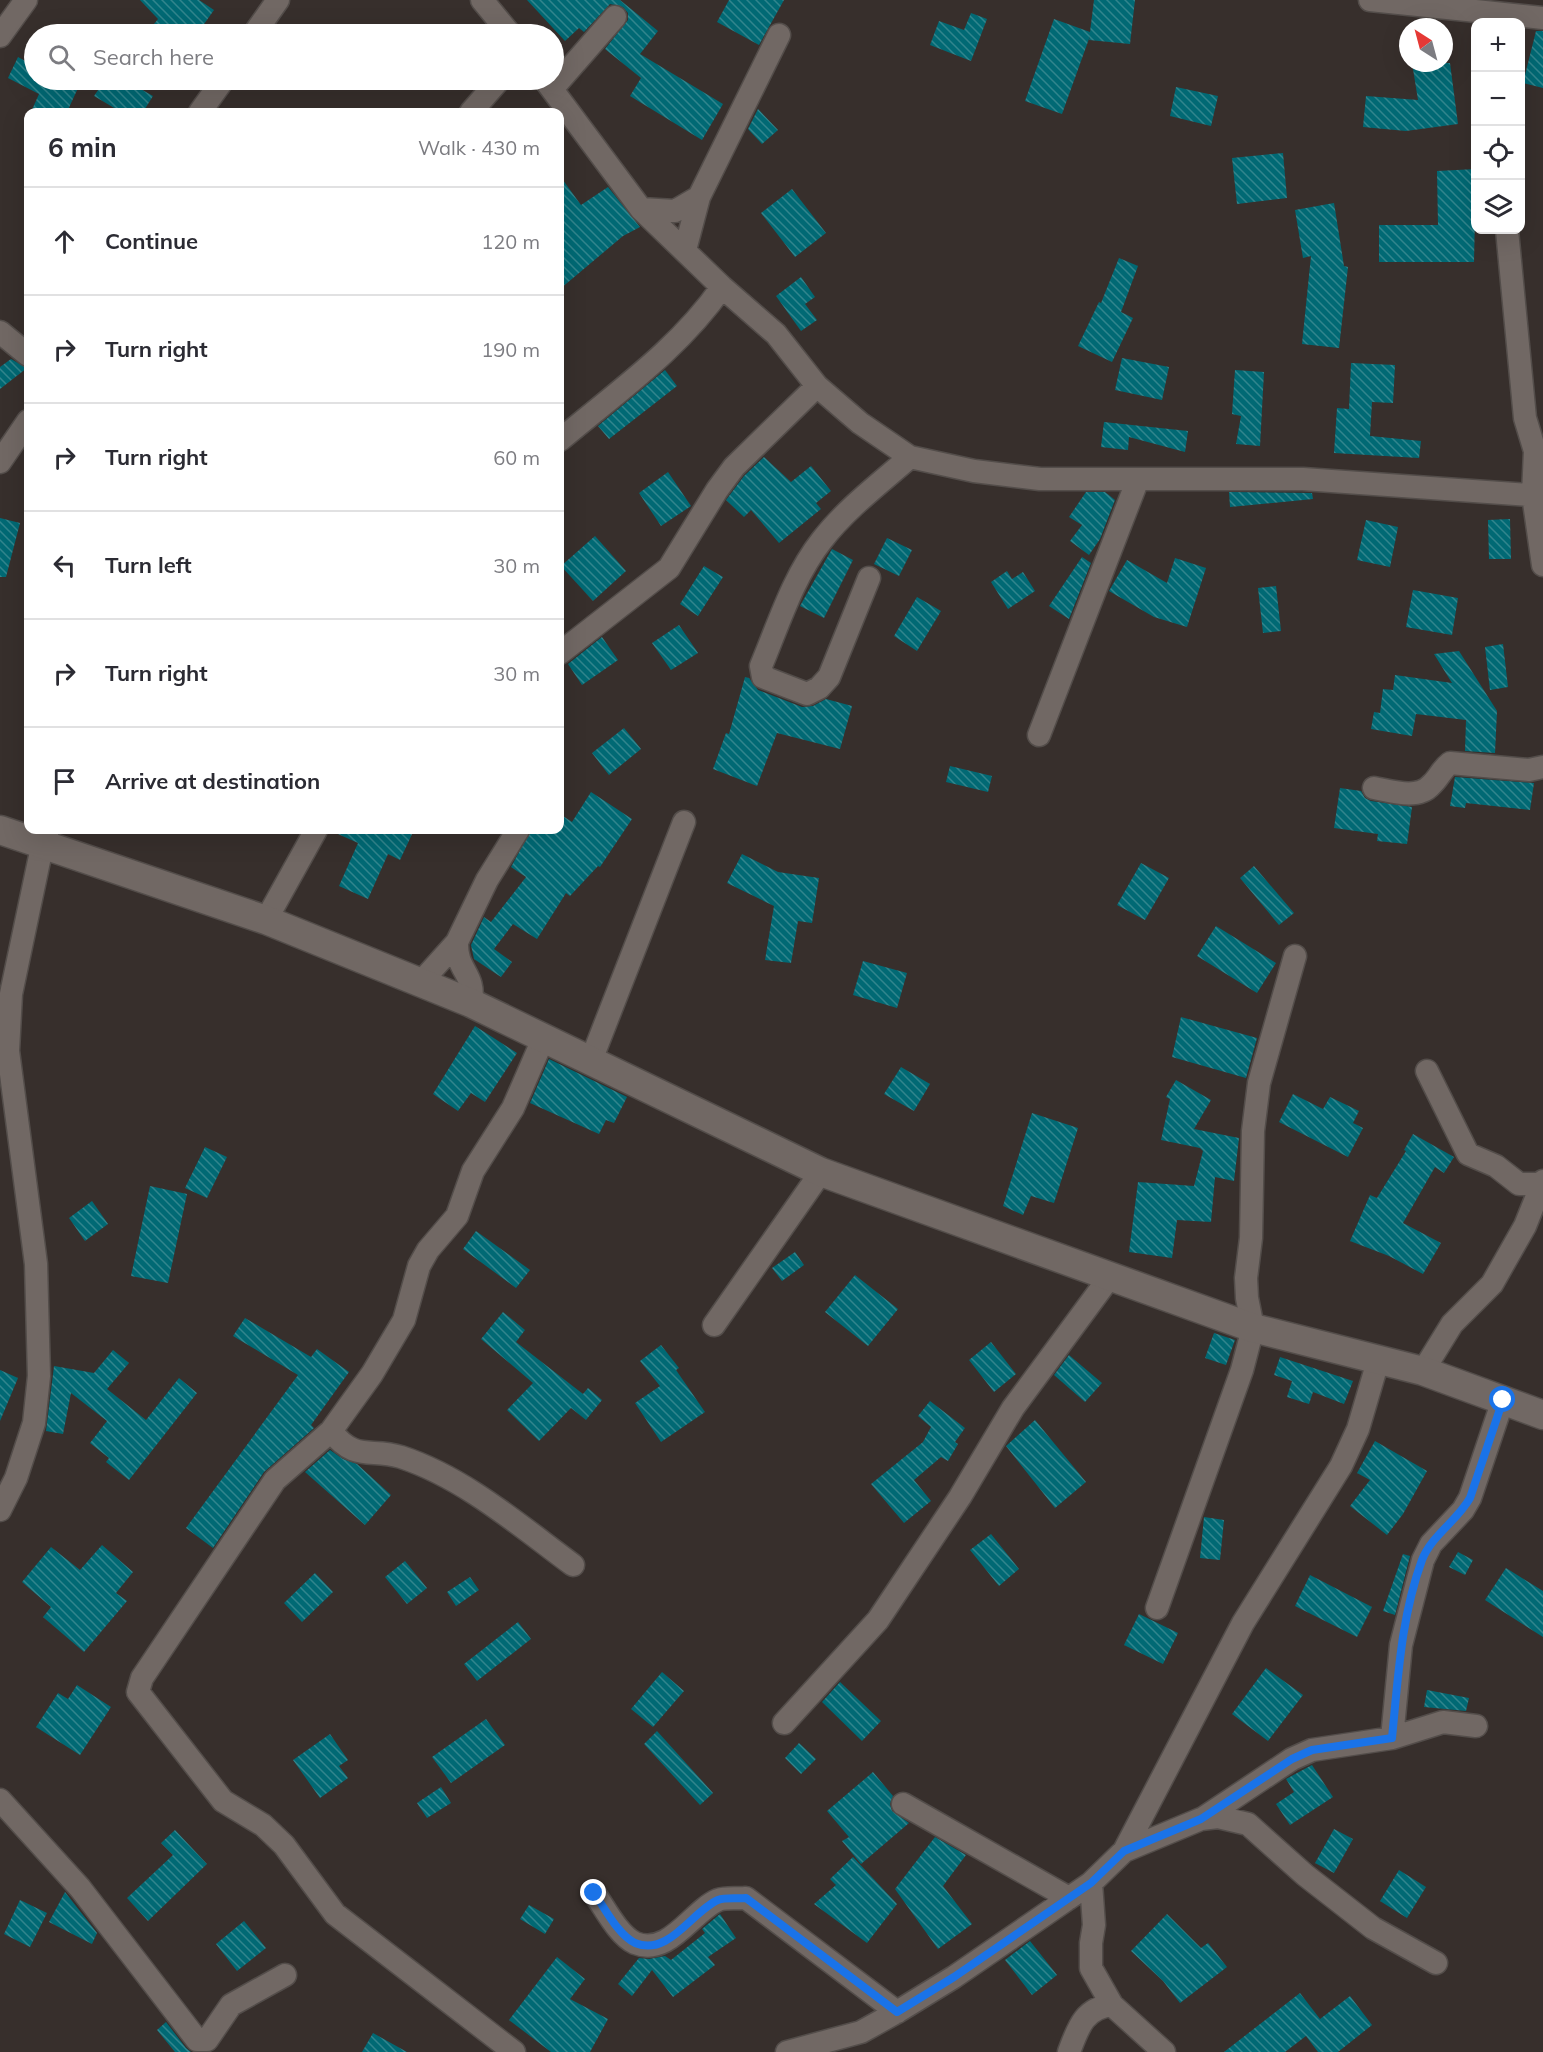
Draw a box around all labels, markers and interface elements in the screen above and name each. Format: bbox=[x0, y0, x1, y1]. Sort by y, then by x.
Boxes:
north arrow bbox=[1399, 18, 1453, 72]
map controls bbox=[1471, 18, 1525, 234]
button: + bbox=[1471, 18, 1525, 72]
search box bbox=[24, 24, 564, 90]
icon: search bbox=[45, 41, 78, 74]
text: Search here bbox=[93, 43, 214, 71]
button: − bbox=[1471, 72, 1525, 126]
button: locate bbox=[1471, 126, 1525, 180]
text: 6 min bbox=[48, 131, 117, 164]
text: Walk · 430 m bbox=[418, 135, 540, 160]
button: layers bbox=[1471, 180, 1525, 234]
icon: ahead bbox=[48, 225, 81, 258]
text: Continue bbox=[105, 227, 198, 255]
text: 120 m bbox=[481, 229, 540, 254]
icon: right bbox=[48, 333, 81, 366]
text: Turn right bbox=[105, 335, 208, 363]
text: 190 m bbox=[481, 337, 540, 362]
icon: right bbox=[48, 441, 81, 474]
text: Turn right bbox=[105, 443, 208, 471]
text: 60 m bbox=[493, 445, 540, 470]
icon: left bbox=[48, 549, 81, 582]
text: Turn left bbox=[105, 551, 192, 579]
text: 30 m bbox=[493, 553, 540, 578]
icon: right bbox=[48, 657, 81, 690]
text: Turn right bbox=[105, 659, 208, 687]
text: 30 m bbox=[493, 661, 540, 686]
icon: arrive bbox=[48, 765, 81, 798]
text: Arrive at destination bbox=[105, 767, 320, 795]
route start bbox=[1489, 1386, 1515, 1412]
route end bbox=[580, 1879, 606, 1905]

